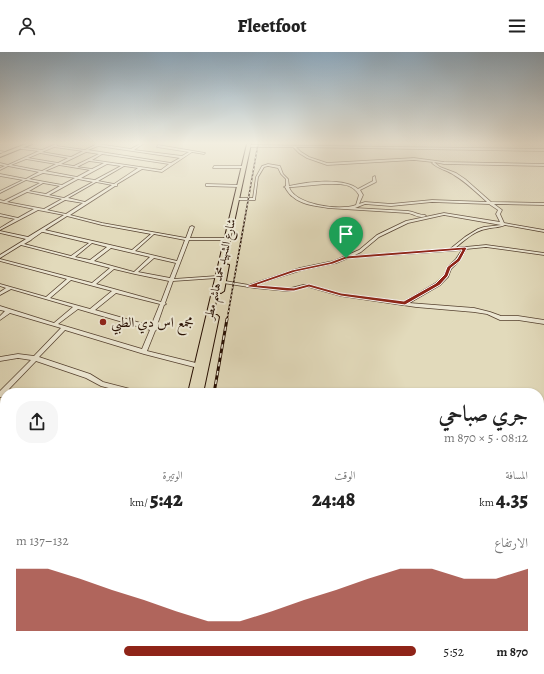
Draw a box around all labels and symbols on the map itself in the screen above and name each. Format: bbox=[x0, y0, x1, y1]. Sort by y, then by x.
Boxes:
street label: شارع الشهيد محمد هاشم مطر bbox=[200, 217, 243, 324]
pin bbox=[329, 217, 363, 258]
place label: مجمع اس دي الطبي bbox=[111, 313, 194, 336]
marker: مجمع اس دي الطبي bbox=[98, 317, 108, 327]

